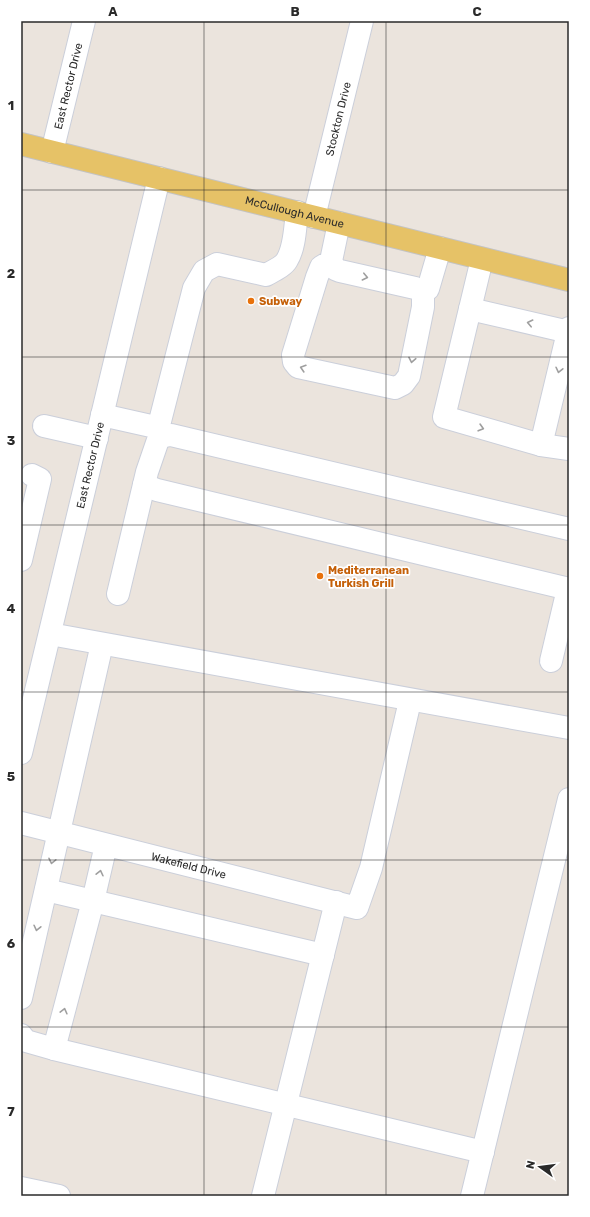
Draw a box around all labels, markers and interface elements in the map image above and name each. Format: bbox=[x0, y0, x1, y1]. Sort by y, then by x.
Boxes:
text: A bbox=[108, 4, 118, 19]
text: B bbox=[290, 4, 300, 19]
text: C bbox=[472, 4, 482, 19]
street label: East Rector Drive bbox=[52, 42, 85, 131]
street label: Stockton Drive bbox=[323, 81, 354, 157]
text: 1 bbox=[8, 98, 14, 113]
street label: McCullough Avenue bbox=[244, 194, 345, 231]
text: 2 bbox=[7, 266, 15, 281]
one-way arrow bbox=[361, 272, 368, 280]
place label: Subway bbox=[259, 295, 302, 308]
marker: Subway bbox=[246, 296, 256, 306]
one-way arrow bbox=[527, 320, 533, 328]
one-way arrow bbox=[409, 357, 417, 363]
one-way arrow bbox=[300, 364, 307, 372]
one-way arrow bbox=[555, 366, 564, 373]
street label: East Rector Drive bbox=[74, 421, 107, 510]
one-way arrow bbox=[478, 423, 485, 432]
text: 3 bbox=[7, 433, 16, 448]
place label: Mediterranean Turkish Grill bbox=[328, 564, 409, 590]
marker: Mediterranean Turkish Grill bbox=[315, 571, 325, 581]
text: 4 bbox=[7, 601, 16, 616]
text: 5 bbox=[7, 769, 15, 784]
street label: Wakefield Drive bbox=[150, 850, 227, 882]
one-way arrow bbox=[49, 858, 57, 864]
one-way arrow bbox=[95, 870, 103, 876]
one-way arrow bbox=[34, 925, 42, 931]
text: 6 bbox=[7, 936, 16, 951]
one-way arrow bbox=[60, 1008, 68, 1015]
text: 7 bbox=[7, 1104, 15, 1119]
north arrow bbox=[520, 1147, 560, 1187]
text: N bbox=[524, 1159, 538, 1170]

